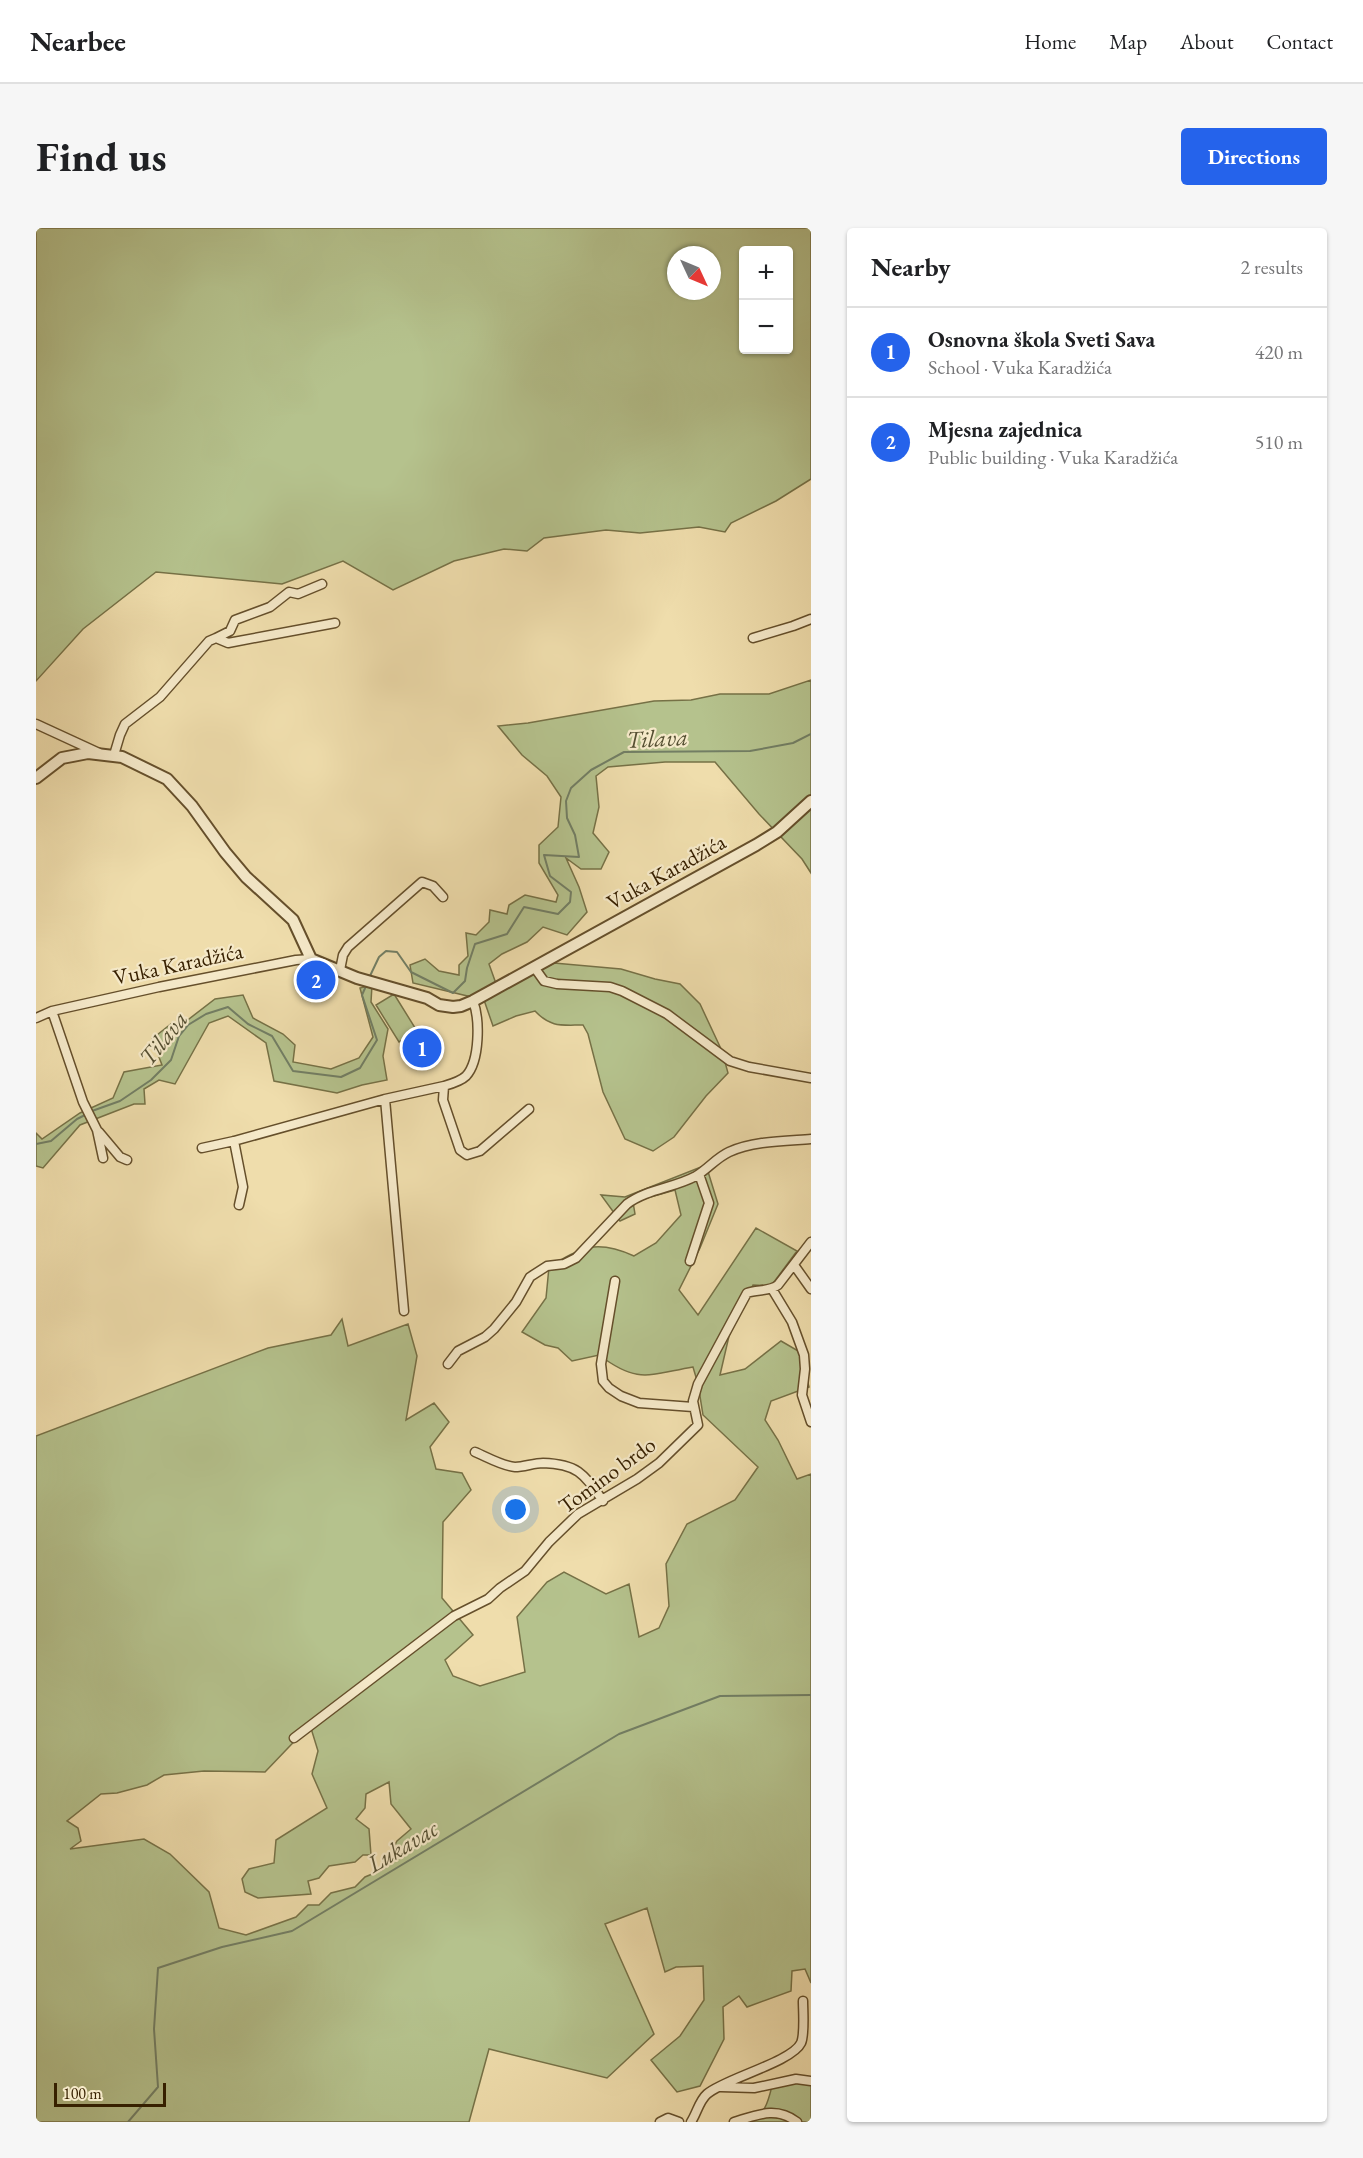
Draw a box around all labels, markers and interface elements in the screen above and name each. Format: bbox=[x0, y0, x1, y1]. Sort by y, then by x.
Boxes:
text: Nearbee bbox=[30, 23, 126, 59]
text: Home bbox=[1024, 28, 1076, 55]
text: Map bbox=[1109, 28, 1147, 55]
text: About bbox=[1180, 28, 1233, 55]
text: Contact bbox=[1266, 28, 1333, 55]
button: Directions bbox=[1181, 128, 1327, 185]
text: Find us bbox=[36, 129, 167, 184]
north arrow bbox=[667, 246, 721, 300]
map controls bbox=[739, 246, 793, 354]
button: + bbox=[739, 246, 793, 300]
text: Nearby bbox=[871, 250, 951, 284]
text: 2 results bbox=[1240, 254, 1303, 280]
button: − bbox=[739, 300, 793, 354]
text: Osnovna škola Sveti Sava bbox=[928, 325, 1155, 354]
text: 1 bbox=[885, 339, 896, 365]
text: 420 m bbox=[1255, 339, 1303, 365]
text: School · Vuka Karadžića bbox=[928, 354, 1112, 380]
text: Mjesna zajednica bbox=[928, 415, 1082, 444]
text: 2 bbox=[885, 429, 896, 455]
text: 510 m bbox=[1255, 429, 1303, 455]
text: Public building · Vuka Karadžića bbox=[928, 444, 1178, 470]
water label: Tilava bbox=[625, 721, 689, 755]
street label: Vuka Karadžića bbox=[601, 827, 731, 917]
street label: Vuka Karadžića bbox=[110, 936, 246, 992]
pin: 2 bbox=[296, 958, 336, 1002]
water label: Tilava bbox=[132, 1004, 194, 1072]
pin: 1 bbox=[402, 1026, 442, 1070]
street label: Tomino brdo bbox=[553, 1430, 661, 1520]
your location bbox=[501, 1495, 530, 1524]
water label: Lukavac bbox=[360, 1813, 444, 1880]
scale bar bbox=[54, 2080, 166, 2108]
text: 100 m bbox=[63, 2083, 102, 2104]

